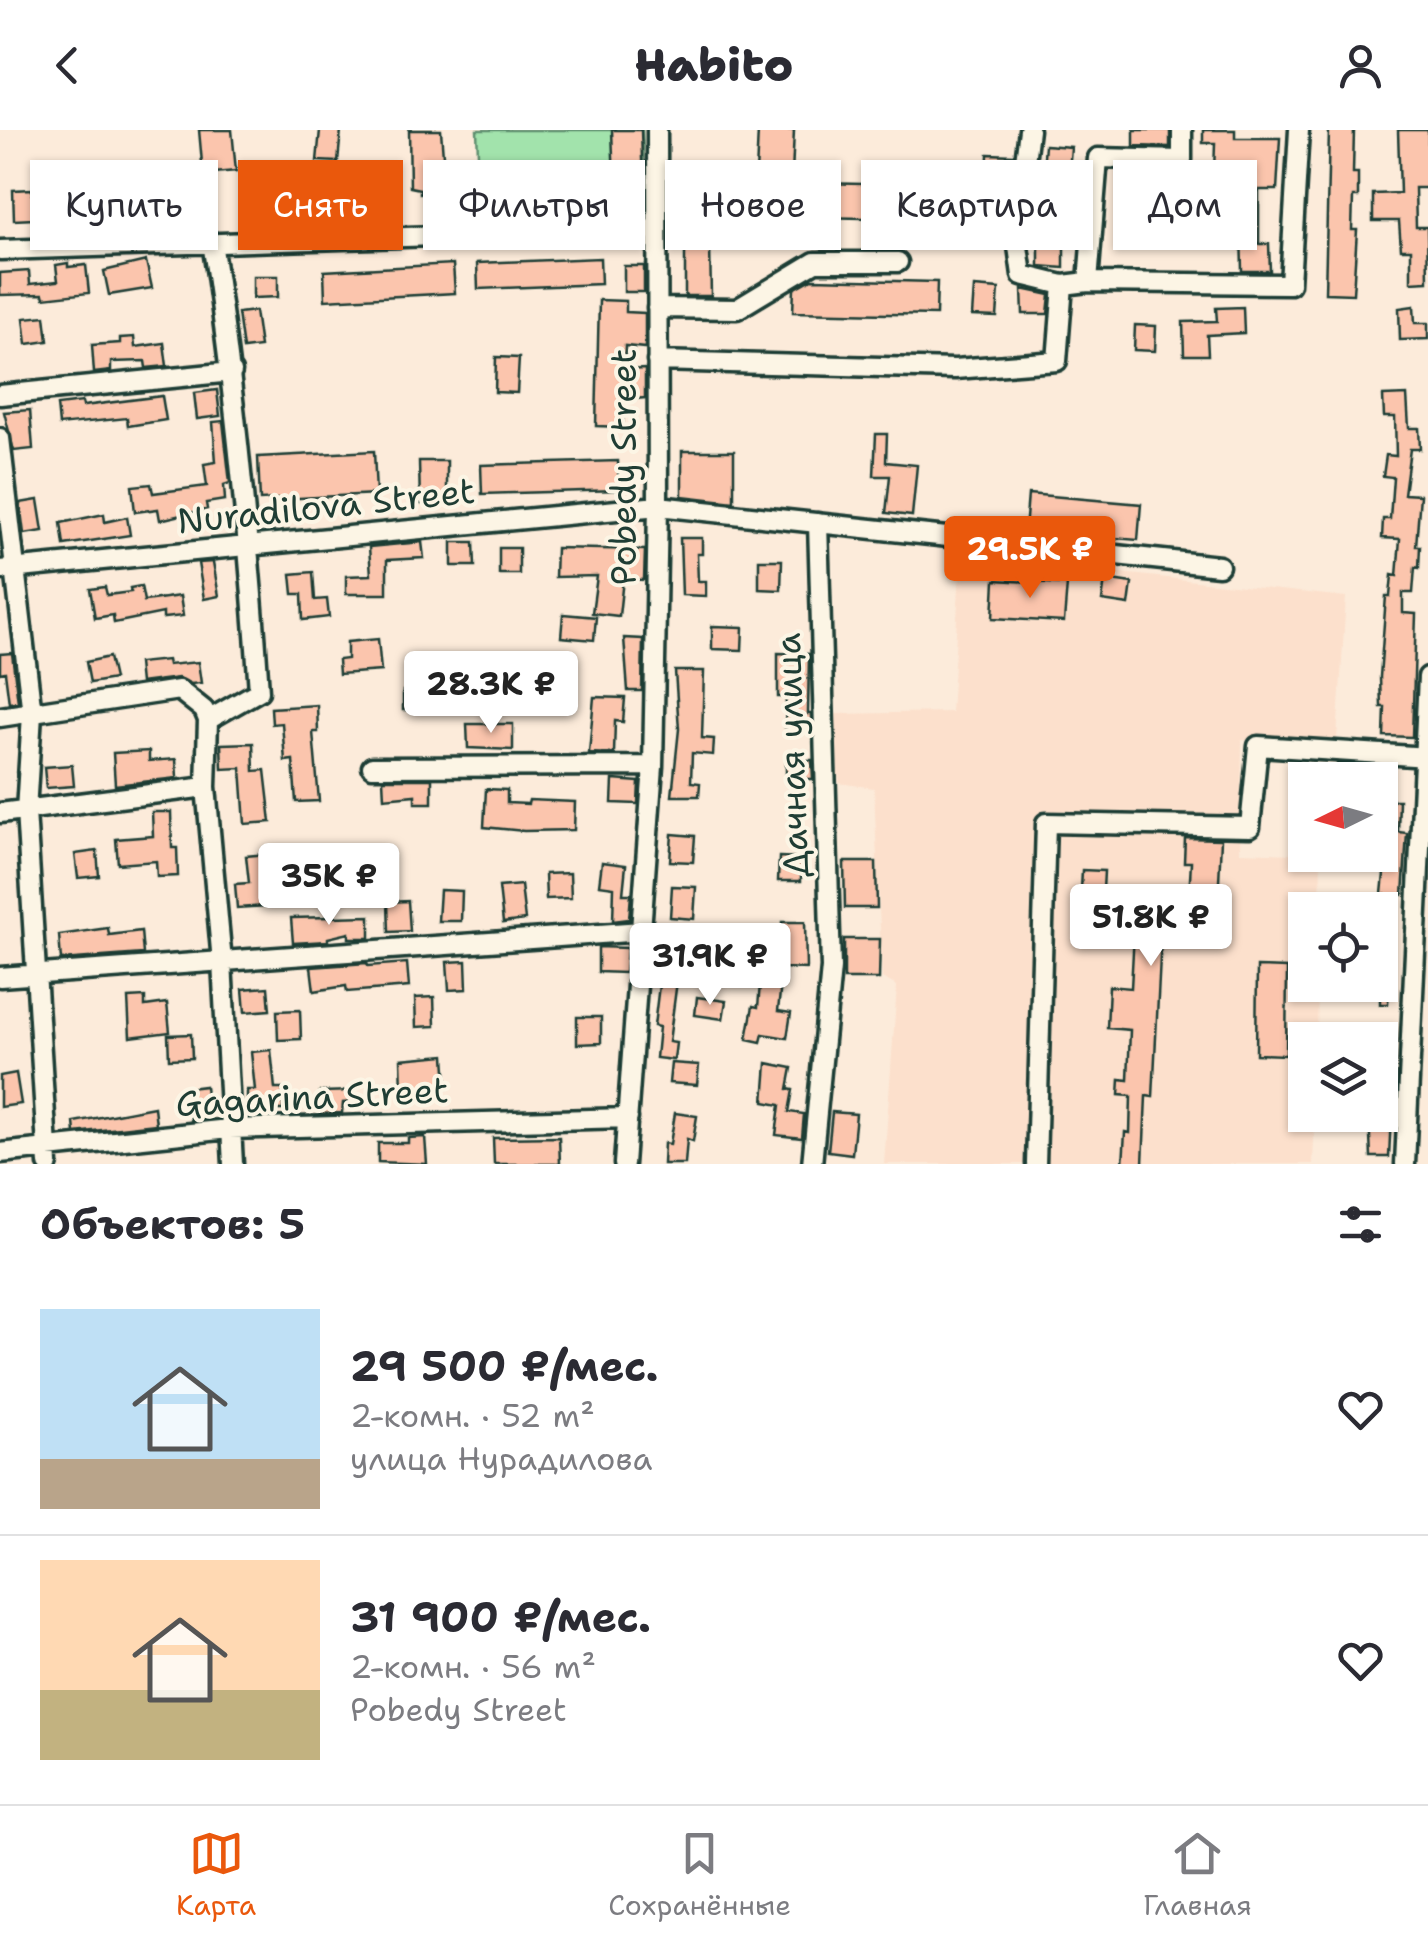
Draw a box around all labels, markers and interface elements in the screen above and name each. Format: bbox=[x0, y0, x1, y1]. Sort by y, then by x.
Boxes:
text: Habito bbox=[635, 35, 793, 95]
icon: back bbox=[40, 38, 95, 93]
icon: person bbox=[1333, 38, 1388, 93]
chip: Купить bbox=[30, 160, 218, 250]
chip: Снять bbox=[238, 160, 403, 250]
chip: Фильтры bbox=[423, 160, 645, 250]
chip: Новое bbox=[665, 160, 841, 250]
chip: Квартира bbox=[861, 160, 1093, 250]
chip: Дом bbox=[1113, 160, 1257, 250]
street label: Pobedy Street bbox=[600, 349, 647, 585]
street label: Nuradilova Street bbox=[175, 466, 477, 545]
pin: 29.5K ₽ bbox=[938, 516, 1122, 601]
text: 29.5K ₽ bbox=[966, 527, 1094, 570]
street label: Дачная улица bbox=[764, 632, 819, 878]
pin: 28.3K ₽ bbox=[399, 651, 583, 736]
text: 28.3K ₽ bbox=[426, 662, 556, 705]
north arrow bbox=[1288, 762, 1398, 872]
map controls bbox=[1288, 762, 1398, 1132]
pin: 35K ₽ bbox=[259, 843, 399, 928]
text: 35K ₽ bbox=[280, 854, 378, 897]
pin: 51.8K ₽ bbox=[1059, 884, 1243, 969]
button: locate bbox=[1288, 892, 1398, 1002]
text: 51.8K ₽ bbox=[1092, 895, 1210, 938]
pin: 31.9K ₽ bbox=[618, 923, 802, 1008]
text: 31.9K ₽ bbox=[652, 934, 768, 977]
button: layers bbox=[1288, 1022, 1398, 1132]
street label: Gagarina Street bbox=[174, 1066, 450, 1127]
text: Объектов: 5 bbox=[40, 1196, 305, 1252]
icon: filters bbox=[1333, 1197, 1388, 1252]
text: 29 500 ₽/мес. bbox=[350, 1338, 659, 1394]
icon: home bbox=[120, 1349, 240, 1469]
icon: heart bbox=[1333, 1382, 1388, 1437]
text: 2-комн. · 52 m² bbox=[350, 1394, 595, 1437]
text: улица Нурадилова bbox=[350, 1437, 652, 1480]
text: 31 900 ₽/мес. bbox=[350, 1589, 651, 1645]
icon: home bbox=[120, 1600, 240, 1720]
icon: heart bbox=[1333, 1633, 1388, 1688]
text: 2-комн. · 56 m² bbox=[350, 1645, 596, 1688]
text: Pobedy Street bbox=[350, 1688, 567, 1731]
tab: Карта bbox=[176, 1826, 256, 1924]
tab: Сохранённые bbox=[608, 1826, 791, 1924]
tab: Главная bbox=[1143, 1826, 1252, 1924]

